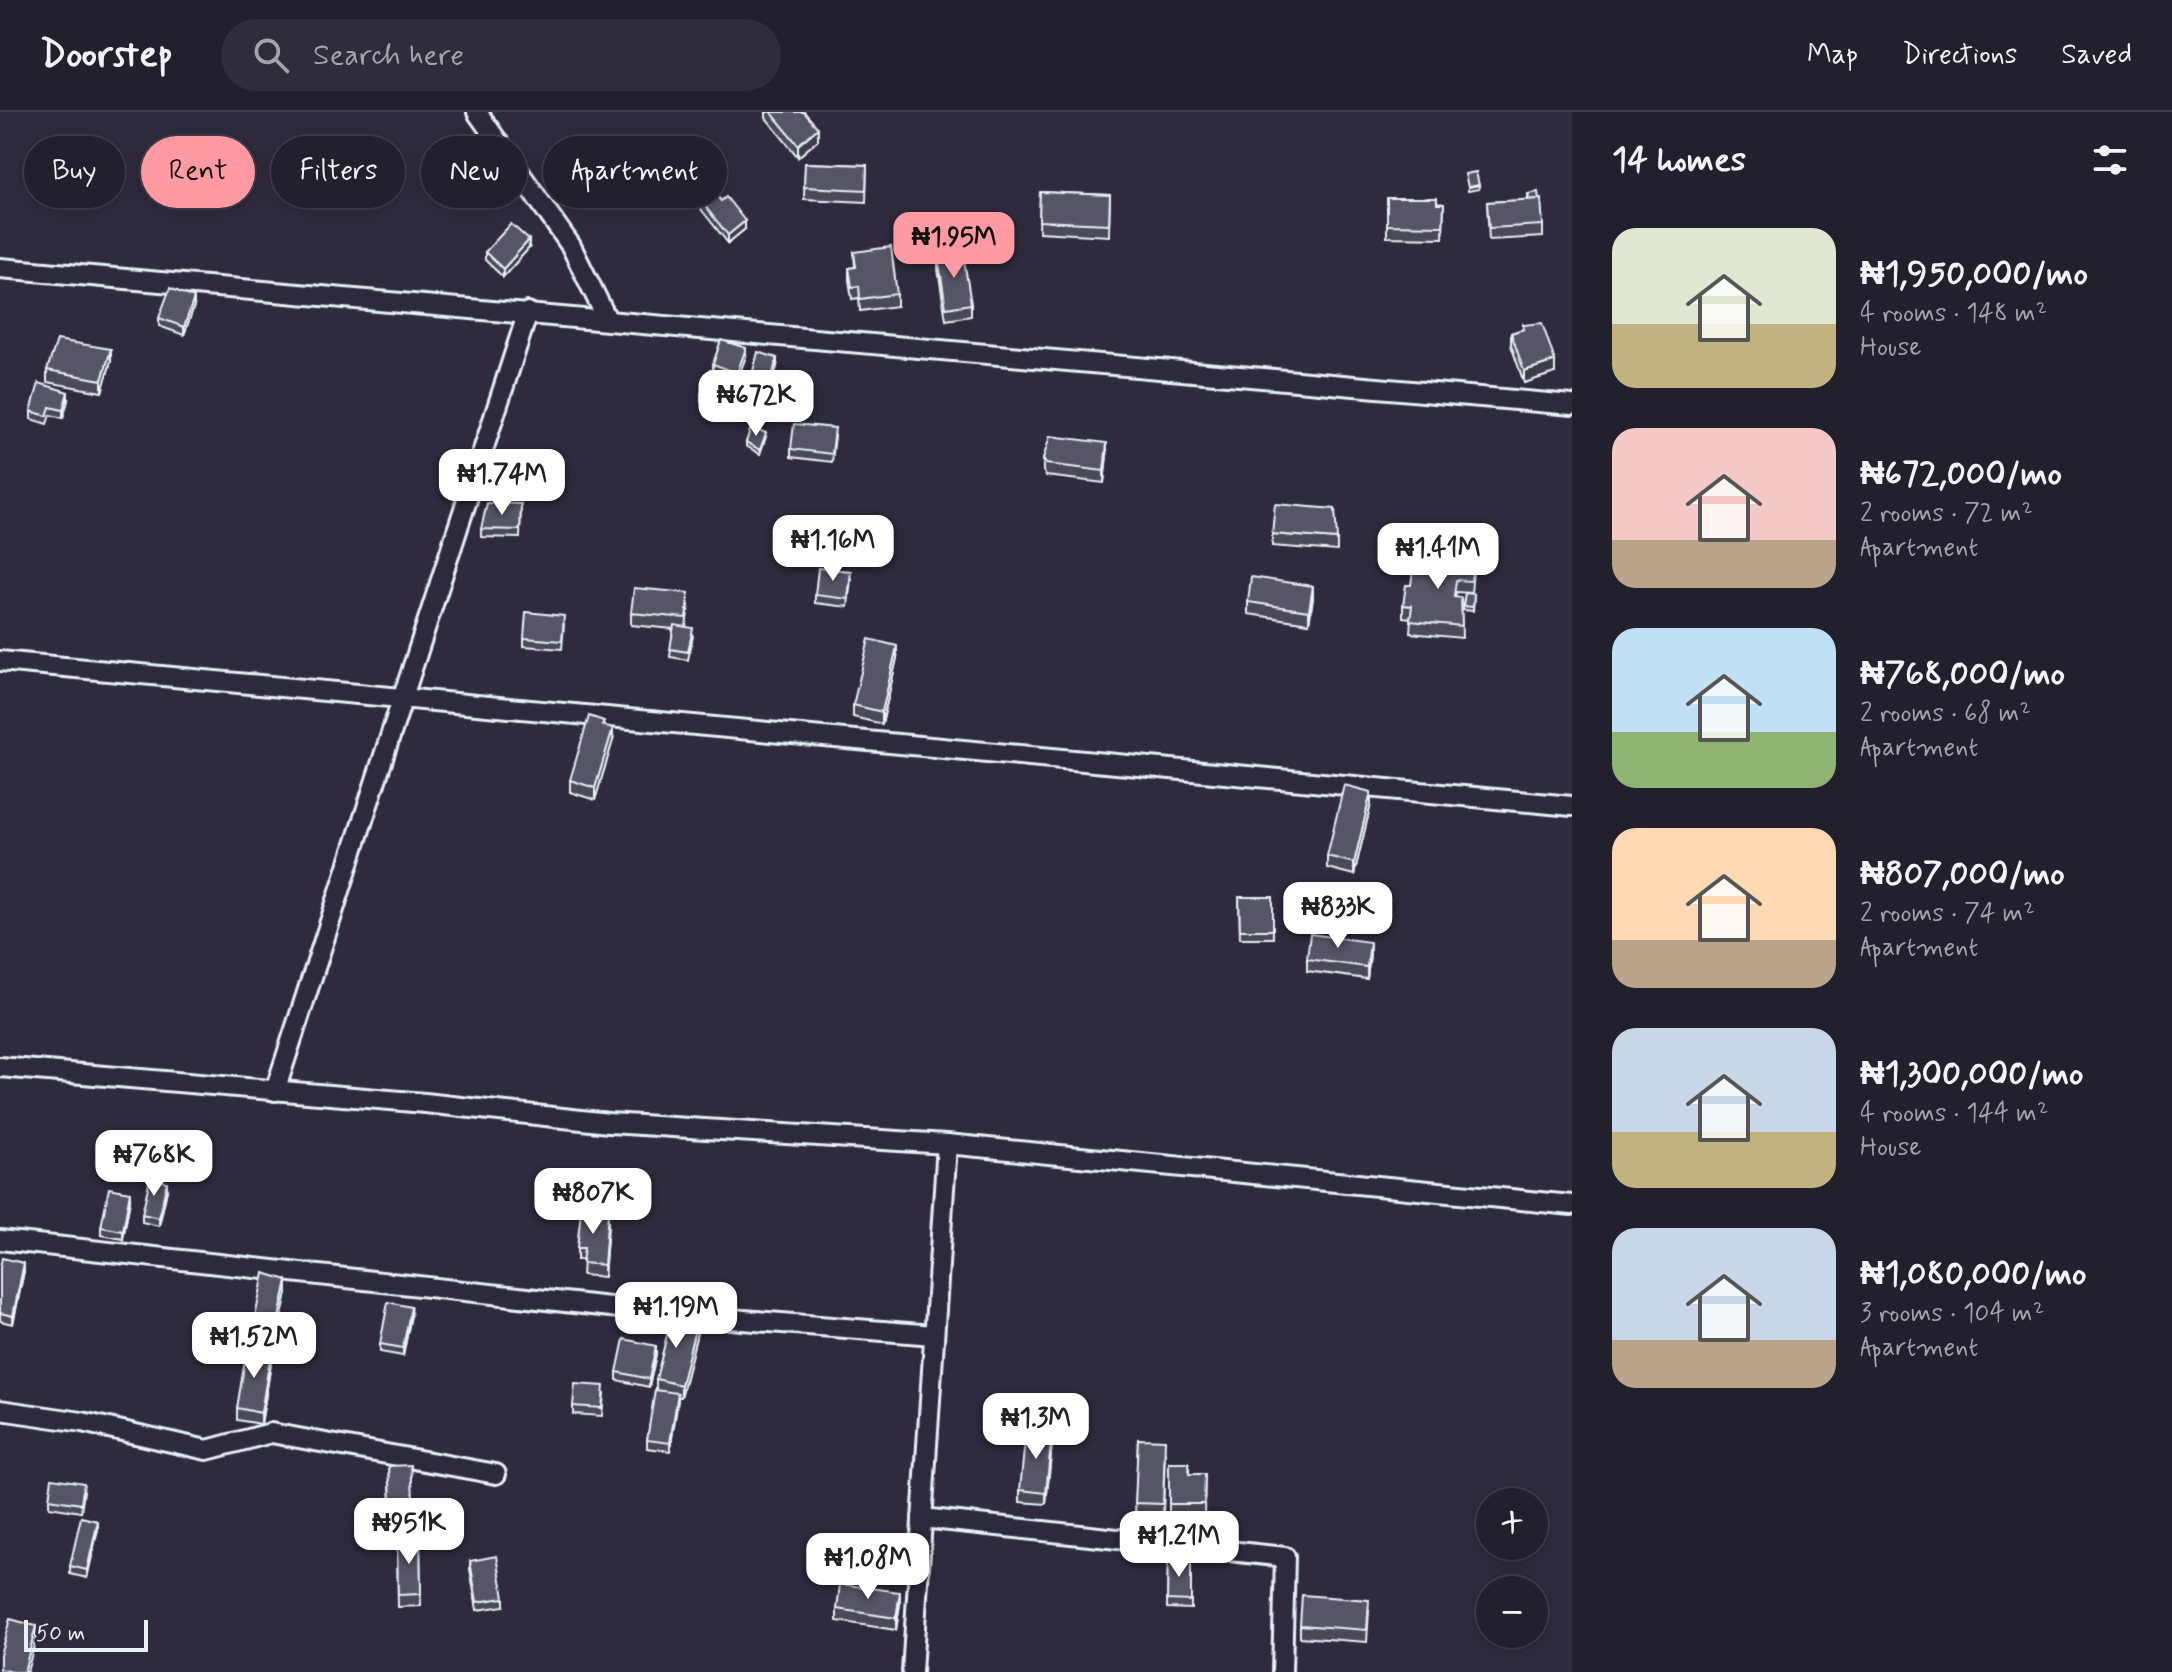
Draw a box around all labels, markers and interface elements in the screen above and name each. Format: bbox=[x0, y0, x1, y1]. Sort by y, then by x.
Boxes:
search box bbox=[221, 19, 781, 91]
text: Doorstep bbox=[40, 31, 173, 80]
icon: search bbox=[249, 33, 293, 77]
text: Search here bbox=[313, 36, 464, 75]
text: Map bbox=[1807, 37, 1858, 74]
text: Directions bbox=[1902, 37, 2017, 74]
text: Saved bbox=[2061, 37, 2132, 74]
chip: Buy bbox=[24, 136, 125, 208]
chip: Rent bbox=[141, 136, 255, 208]
chip: Filters bbox=[271, 136, 405, 208]
chip: New bbox=[421, 136, 527, 208]
chip: Apartment bbox=[543, 136, 727, 208]
text: 14 homes bbox=[1612, 138, 1746, 183]
icon: filters bbox=[2088, 138, 2132, 182]
pin: ₦1.95M bbox=[889, 212, 1019, 280]
text: ₦1.95M bbox=[911, 221, 997, 255]
text: ₦1,950,000/mo bbox=[1860, 252, 2088, 297]
icon: home bbox=[1676, 260, 1772, 356]
text: 4 rooms · 148 m² bbox=[1860, 297, 2047, 331]
text: House bbox=[1860, 331, 1921, 365]
pin: ₦672K bbox=[700, 370, 812, 438]
text: ₦672K bbox=[717, 379, 796, 413]
pin: ₦1.74M bbox=[437, 449, 567, 517]
text: ₦672,000/mo bbox=[1860, 452, 2062, 497]
text: ₦1.74M bbox=[457, 458, 547, 492]
icon: home bbox=[1676, 460, 1772, 556]
text: 2 rooms · 72 m² bbox=[1860, 497, 2033, 531]
pin: ₦1.16M bbox=[768, 515, 898, 583]
pin: ₦1.41M bbox=[1373, 523, 1503, 591]
text: ₦1.16M bbox=[791, 524, 875, 558]
text: Apartment bbox=[1860, 531, 1978, 565]
text: ₦1.41M bbox=[1396, 532, 1480, 566]
text: ₦768,000/mo bbox=[1860, 652, 2065, 697]
icon: home bbox=[1676, 660, 1772, 756]
text: 2 rooms · 68 m² bbox=[1860, 697, 2031, 731]
text: Apartment bbox=[1860, 731, 1978, 765]
text: ₦807,000/mo bbox=[1860, 852, 2065, 897]
icon: home bbox=[1676, 860, 1772, 956]
pin: ₦833K bbox=[1282, 882, 1394, 950]
text: ₦833K bbox=[1301, 891, 1375, 925]
text: 2 rooms · 74 m² bbox=[1860, 897, 2035, 931]
text: Apartment bbox=[1860, 931, 1978, 965]
text: ₦1,300,000/mo bbox=[1860, 1052, 2084, 1097]
icon: home bbox=[1676, 1060, 1772, 1156]
text: 4 rooms · 144 m² bbox=[1860, 1097, 2048, 1131]
pin: ₦768K bbox=[98, 1130, 210, 1198]
text: House bbox=[1860, 1131, 1921, 1165]
text: ₦768K bbox=[113, 1139, 195, 1173]
pin: ₦807K bbox=[537, 1168, 649, 1236]
text: ₦807K bbox=[552, 1177, 634, 1211]
text: ₦1,080,000/mo bbox=[1860, 1252, 2087, 1297]
icon: home bbox=[1676, 1260, 1772, 1356]
pin: ₦1.19M bbox=[611, 1282, 741, 1350]
text: ₦1.19M bbox=[633, 1291, 719, 1325]
text: 3 rooms · 104 m² bbox=[1860, 1297, 2044, 1331]
pin: ₦1.52M bbox=[189, 1312, 319, 1380]
text: ₦1.52M bbox=[210, 1321, 298, 1355]
text: Apartment bbox=[1860, 1331, 1978, 1365]
pin: ₦1.3M bbox=[980, 1393, 1092, 1461]
text: ₦1.3M bbox=[1001, 1402, 1071, 1436]
map controls bbox=[1476, 1488, 1548, 1648]
button: + bbox=[1476, 1488, 1548, 1560]
pin: ₦951K bbox=[353, 1498, 465, 1566]
text: ₦951K bbox=[372, 1507, 446, 1541]
pin: ₦1.21M bbox=[1114, 1511, 1244, 1579]
text: ₦1.21M bbox=[1138, 1520, 1220, 1554]
pin: ₦1.08M bbox=[803, 1533, 933, 1601]
text: ₦1.08M bbox=[824, 1542, 912, 1576]
button: − bbox=[1476, 1576, 1548, 1648]
scale bar bbox=[24, 1616, 148, 1652]
text: 50 m bbox=[36, 1620, 85, 1648]

